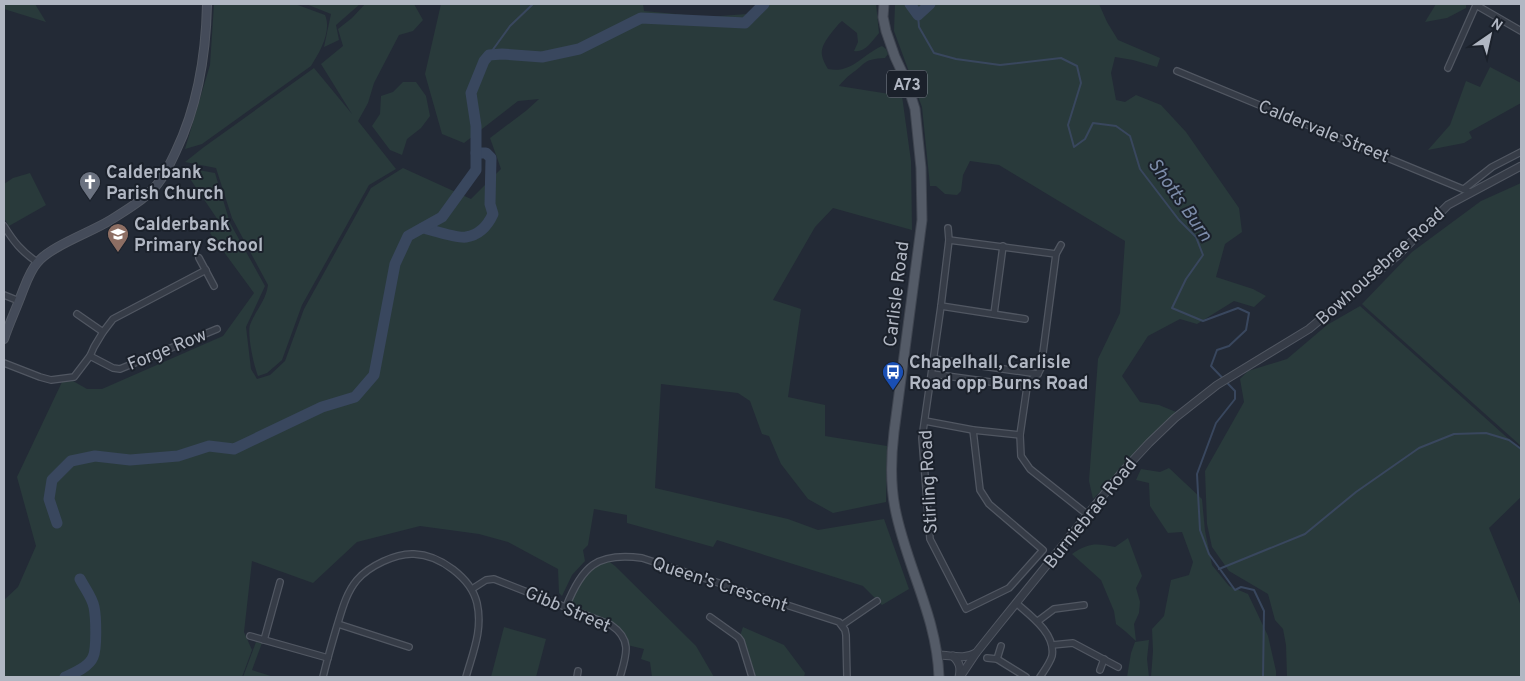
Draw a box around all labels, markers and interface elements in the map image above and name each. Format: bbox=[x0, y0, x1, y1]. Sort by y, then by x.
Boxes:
north arrow bbox=[1465, 10, 1515, 60]
text: N bbox=[1488, 16, 1505, 35]
road number: A73 bbox=[887, 70, 927, 98]
street label: Caldervale Street bbox=[1254, 96, 1392, 169]
water label: Shotts Burn bbox=[1142, 154, 1217, 247]
place label: Calderbank Parish Church bbox=[106, 162, 224, 206]
church icon: Calderbank Parish Church bbox=[78, 170, 102, 201]
street label: Bowhousebrae Road bbox=[1312, 203, 1450, 331]
place label: Calderbank Primary School bbox=[134, 214, 263, 258]
school or university icon: Calderbank Primary School bbox=[106, 222, 130, 253]
street label: Carlisle Road bbox=[880, 240, 915, 348]
street label: Forge Row bbox=[125, 324, 211, 377]
place label: Chapelhall, Carlisle Road opp Burns Road bbox=[909, 352, 1088, 396]
bus stop icon: Chapelhall, Carlisle Road opp Burns Road bbox=[881, 360, 905, 391]
street label: Stirling Road bbox=[915, 429, 944, 535]
street label: Burniebrae Road bbox=[1040, 454, 1143, 574]
street label: Queen's Crescent bbox=[649, 553, 790, 618]
street label: Gibb Street bbox=[521, 582, 614, 639]

